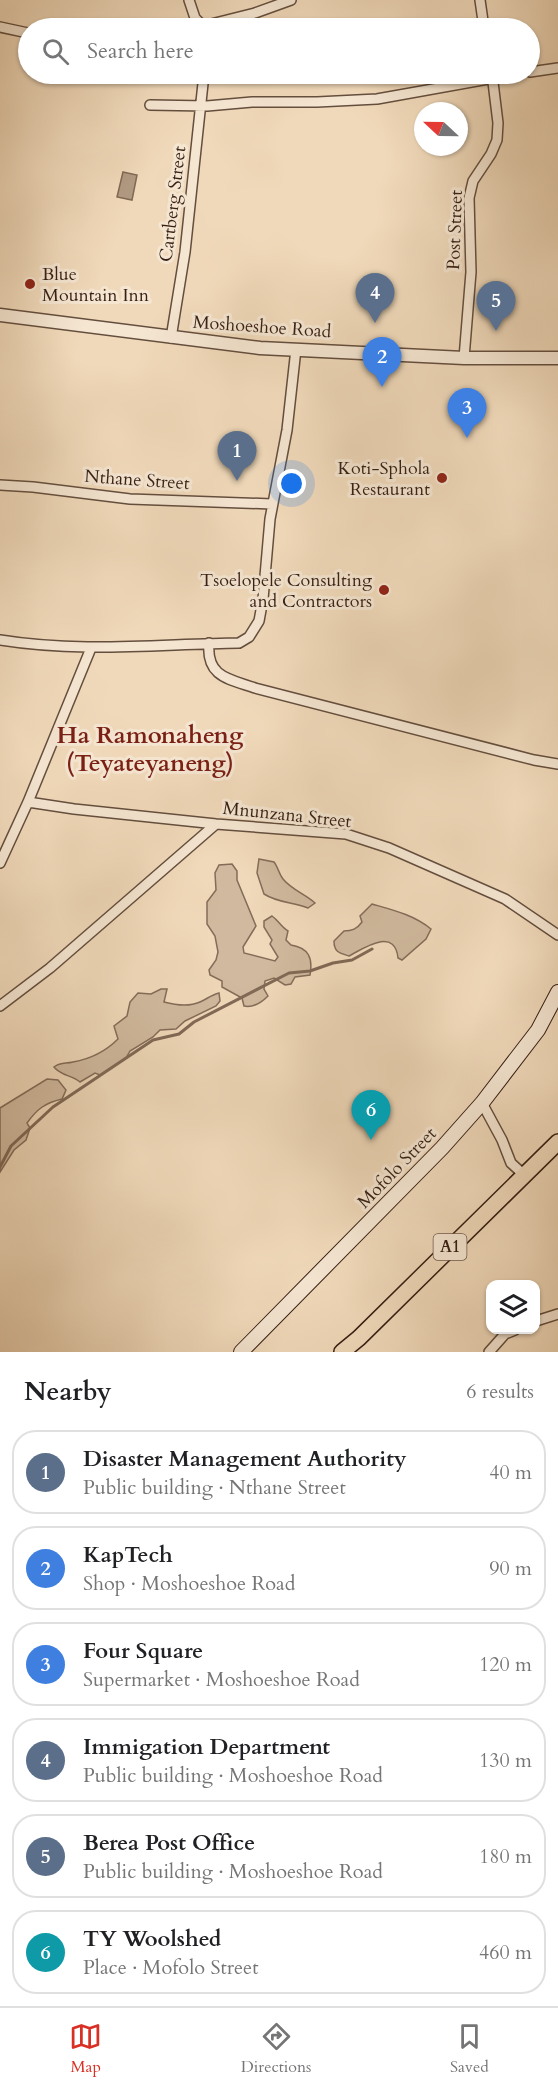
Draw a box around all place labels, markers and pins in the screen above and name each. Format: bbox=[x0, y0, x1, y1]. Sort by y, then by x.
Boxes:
place label: Blue Mountain Inn bbox=[42, 262, 150, 308]
pin: 4 bbox=[356, 274, 394, 323]
marker: Blue Mountain Inn bbox=[23, 277, 37, 291]
pin: 5 bbox=[476, 282, 516, 331]
pin: 2 bbox=[362, 338, 401, 387]
pin: 3 bbox=[448, 388, 486, 438]
pin: 1 bbox=[218, 432, 256, 481]
place label: Koti-Sphola Restaurant bbox=[338, 456, 430, 502]
marker: Koti-Sphola Restaurant bbox=[435, 471, 449, 485]
place label: Tsoelopele Consulting and Contractors bbox=[200, 568, 373, 614]
marker: Tsoelopele Consulting and Contractors bbox=[377, 583, 391, 597]
pin: 6 bbox=[352, 1090, 391, 1140]

